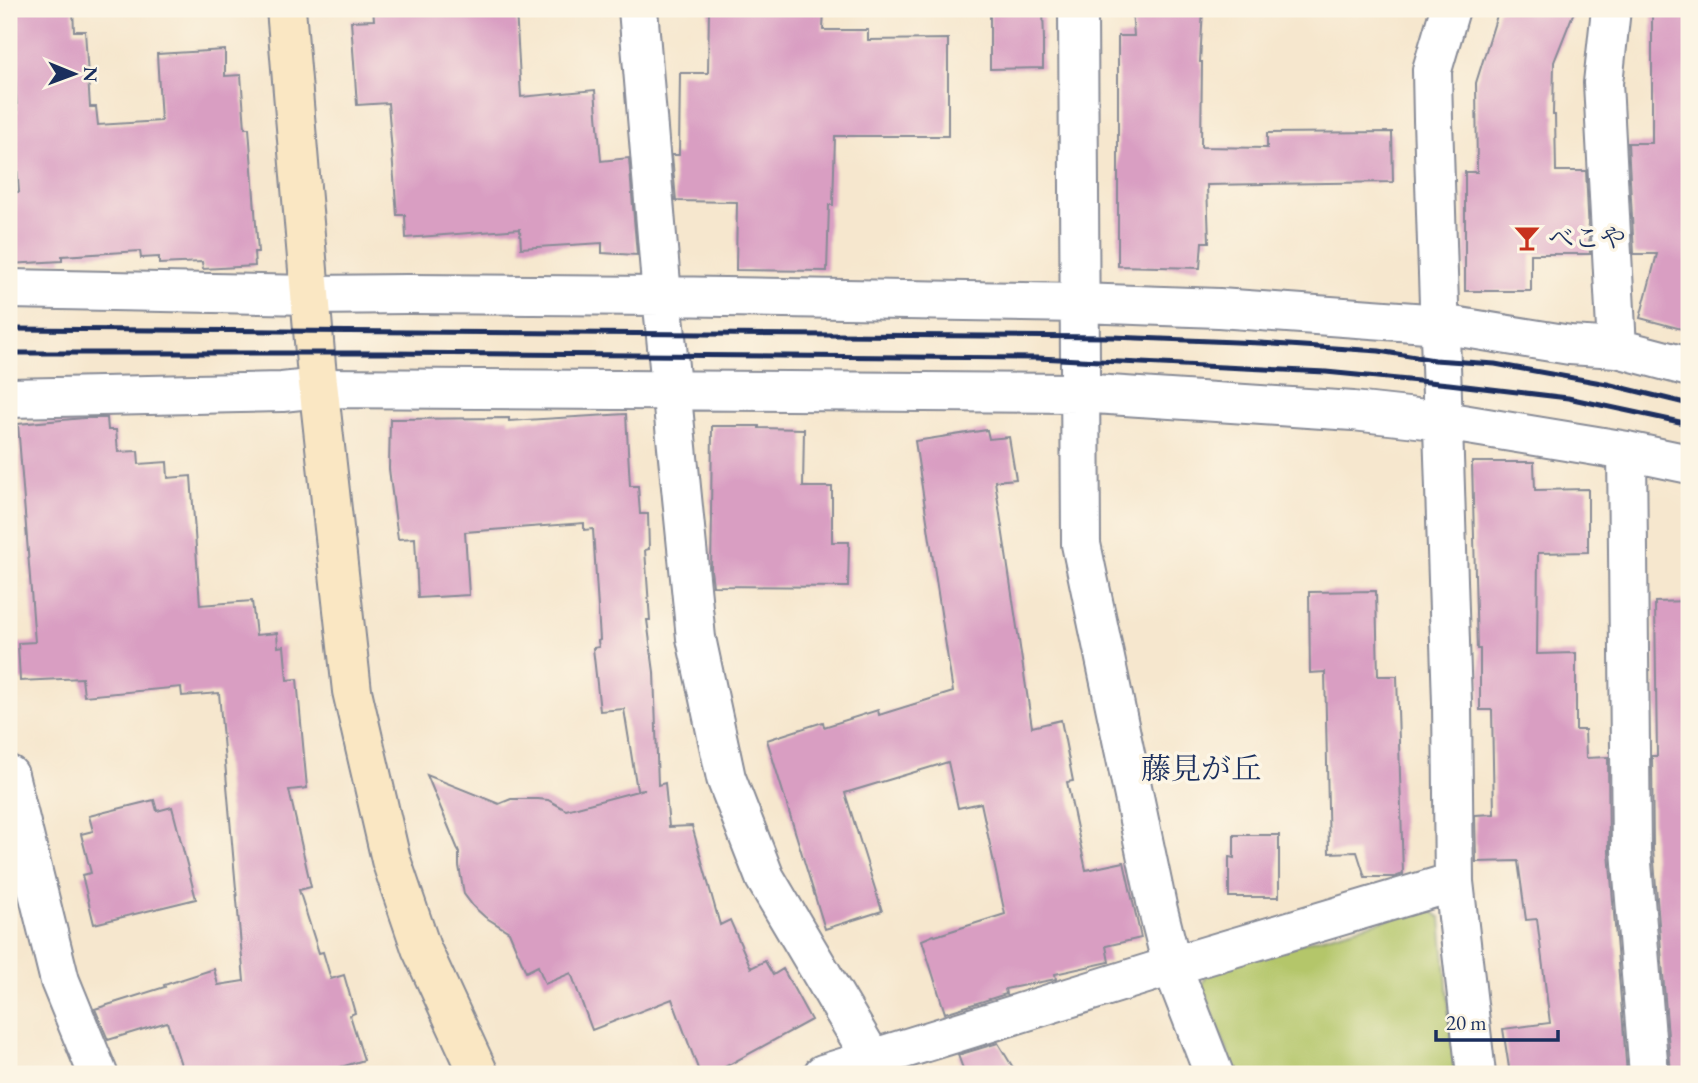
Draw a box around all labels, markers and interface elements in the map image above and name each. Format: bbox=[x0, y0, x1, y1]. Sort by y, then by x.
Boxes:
north arrow bbox=[38, 38, 108, 108]
text: N bbox=[78, 66, 103, 83]
place label: べこや bbox=[1548, 221, 1626, 255]
bar icon: べこや bbox=[1512, 223, 1542, 253]
district label: 藤見が丘 bbox=[1141, 749, 1261, 788]
scale bar bbox=[1436, 999, 1558, 1043]
text: 20 m bbox=[1446, 1009, 1487, 1036]

